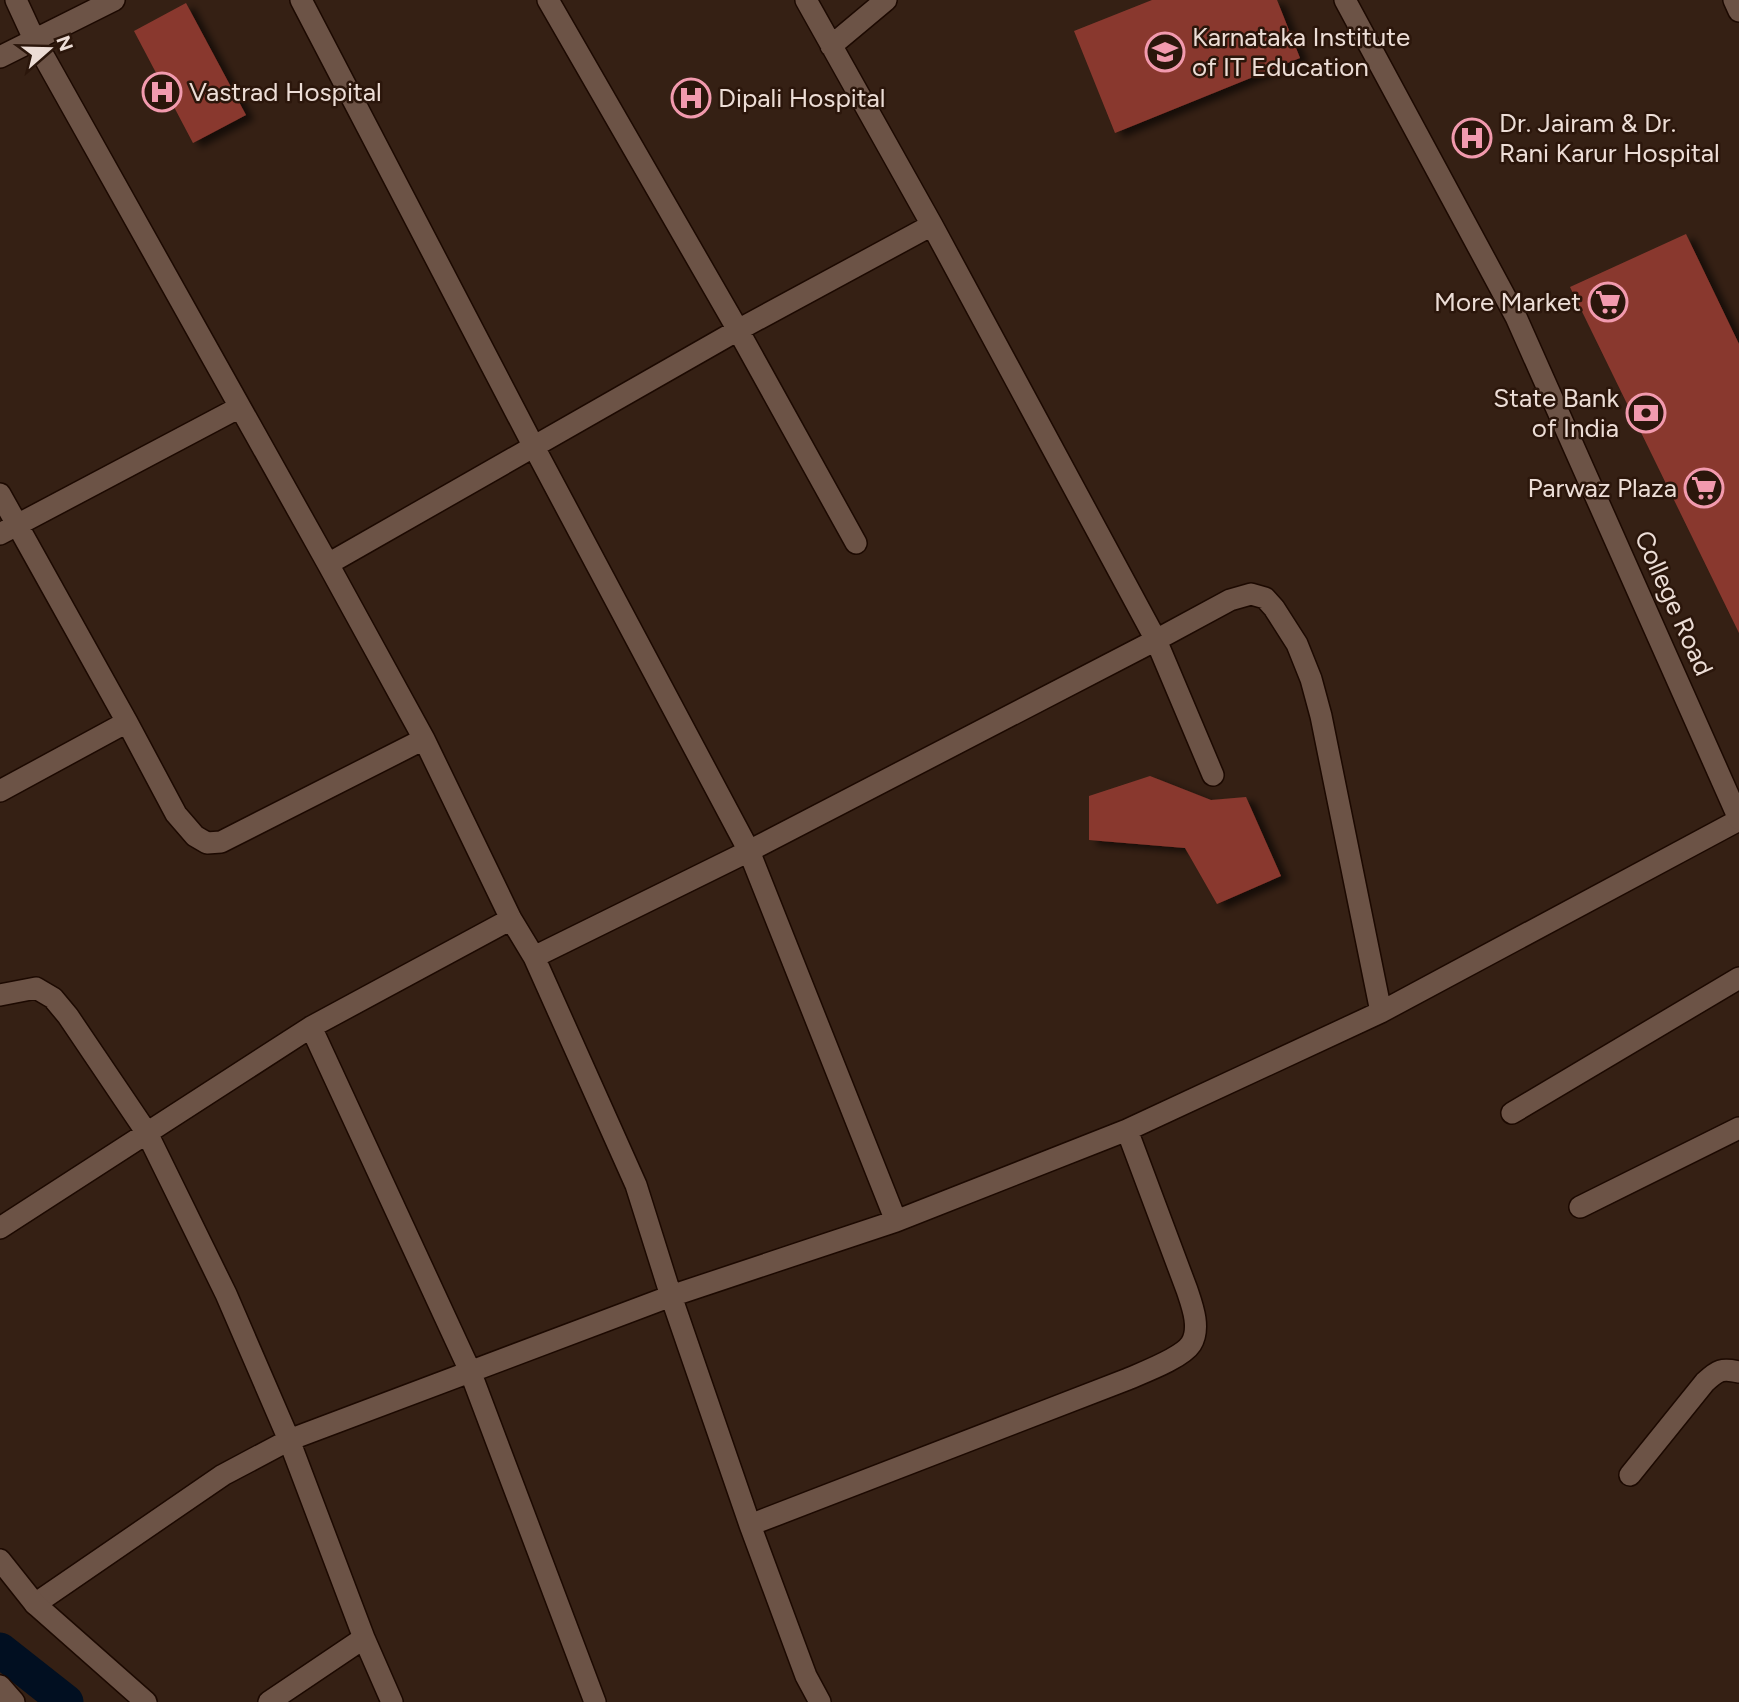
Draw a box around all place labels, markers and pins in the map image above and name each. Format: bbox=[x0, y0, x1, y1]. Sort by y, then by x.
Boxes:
place label: Karnataka Institute of IT Education bbox=[1192, 21, 1410, 83]
school or university icon: Karnataka Institute of IT Education bbox=[1144, 31, 1186, 73]
hospital icon: Vastrad Hospital bbox=[141, 71, 183, 113]
place label: Vastrad Hospital bbox=[189, 76, 382, 108]
hospital icon: Dipali Hospital bbox=[670, 77, 712, 119]
place label: Dipali Hospital bbox=[718, 82, 886, 114]
place label: Dr. Jairam & Dr. Rani Karur Hospital bbox=[1499, 107, 1720, 169]
hospital icon: Dr. Jairam & Dr. Rani Karur Hospital bbox=[1451, 117, 1493, 159]
supermarket icon: More Market bbox=[1587, 281, 1629, 323]
place label: More Market bbox=[1434, 286, 1581, 318]
place label: State Bank of India bbox=[1493, 382, 1619, 444]
bank icon: State Bank of India bbox=[1625, 392, 1667, 434]
supermarket icon: Parwaz Plaza bbox=[1683, 467, 1725, 509]
place label: Parwaz Plaza bbox=[1528, 472, 1677, 504]

